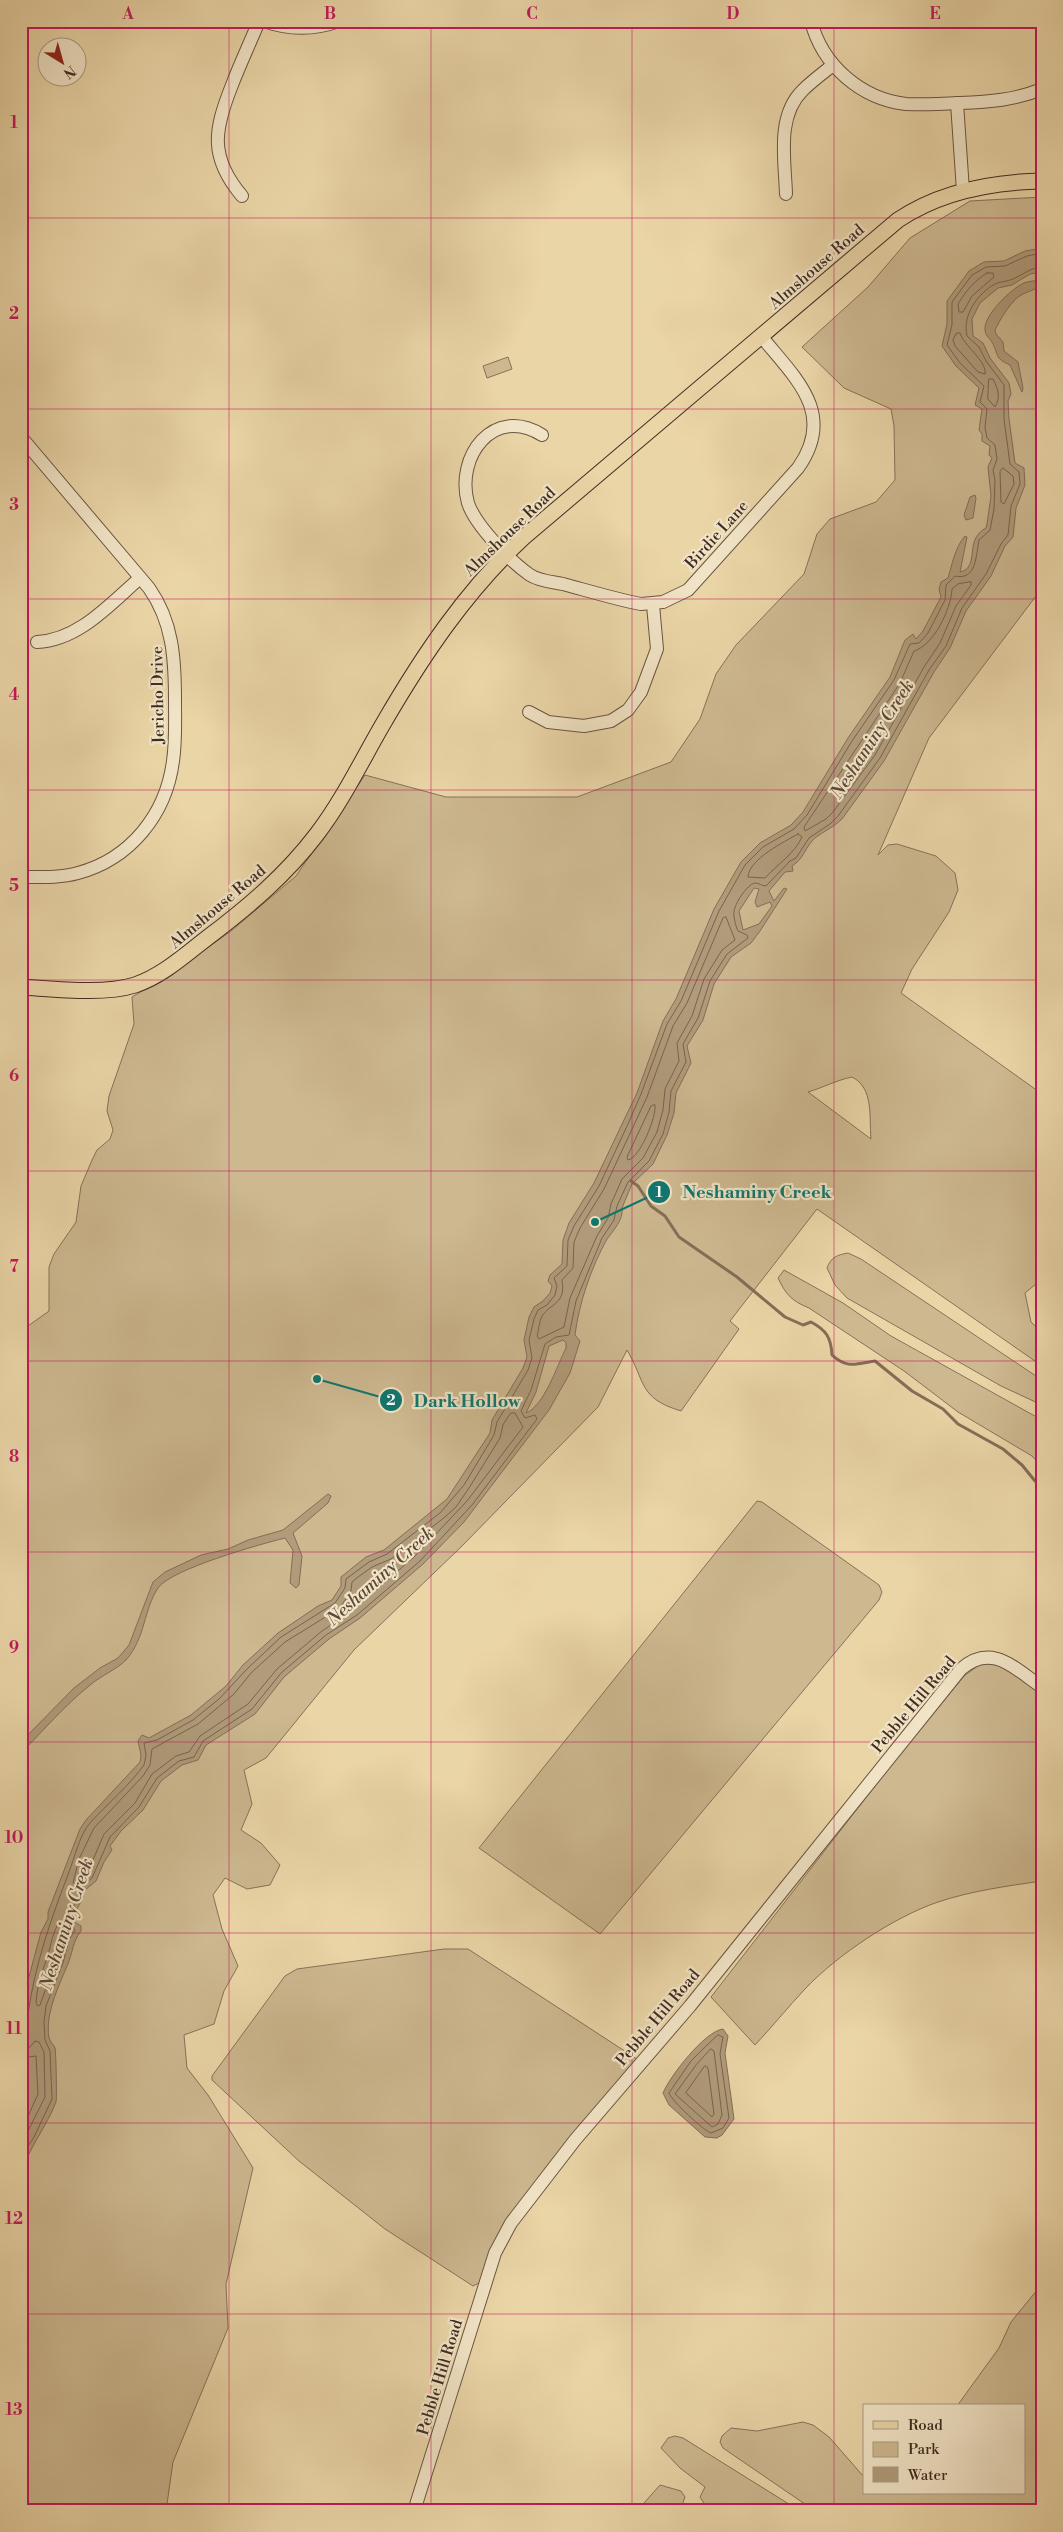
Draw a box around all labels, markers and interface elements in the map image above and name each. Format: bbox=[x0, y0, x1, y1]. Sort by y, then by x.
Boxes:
text: A bbox=[121, 4, 134, 24]
text: B bbox=[324, 4, 336, 24]
text: C bbox=[526, 4, 538, 24]
text: D bbox=[727, 4, 740, 24]
text: E bbox=[929, 4, 941, 24]
north arrow bbox=[38, 38, 88, 88]
text: N bbox=[59, 61, 79, 82]
text: 1 bbox=[10, 113, 18, 133]
street label: Almshouse Road bbox=[764, 220, 868, 314]
text: 2 bbox=[9, 304, 19, 324]
street label: Almshouse Road bbox=[459, 483, 560, 581]
text: 3 bbox=[9, 495, 19, 515]
street label: Birdie Lane bbox=[680, 496, 753, 574]
street label: Jericho Drive bbox=[147, 646, 169, 745]
water label: Neshaminy Creek bbox=[825, 675, 920, 804]
text: 4 bbox=[9, 685, 20, 705]
street label: Almshouse Road bbox=[165, 861, 270, 954]
text: 5 bbox=[9, 876, 19, 896]
text: 6 bbox=[9, 1066, 19, 1086]
callout: Neshaminy Creek bbox=[647, 1176, 841, 1209]
text: Neshaminy Creek bbox=[682, 1181, 833, 1204]
text: 1 bbox=[655, 1183, 663, 1202]
text: 7 bbox=[9, 1257, 19, 1277]
callout: Dark Hollow bbox=[379, 1384, 531, 1417]
text: Dark Hollow bbox=[414, 1390, 521, 1413]
text: 2 bbox=[386, 1391, 396, 1410]
text: 8 bbox=[9, 1447, 19, 1467]
water label: Neshaminy Creek bbox=[321, 1522, 439, 1632]
text: 9 bbox=[9, 1638, 19, 1658]
street label: Pebble Hill Road bbox=[867, 1652, 960, 1757]
text: 10 bbox=[5, 1828, 23, 1848]
water label: Neshaminy Creek bbox=[34, 1855, 99, 1994]
street label: Pebble Hill Road bbox=[611, 1965, 704, 2070]
text: 11 bbox=[6, 2019, 22, 2039]
text: 12 bbox=[5, 2209, 23, 2229]
street label: Pebble Hill Road bbox=[413, 2317, 467, 2438]
text: 13 bbox=[5, 2400, 23, 2420]
legend bbox=[863, 2404, 1026, 2494]
text: Road bbox=[908, 2416, 943, 2435]
text: Park bbox=[908, 2440, 940, 2459]
text: Water bbox=[907, 2466, 948, 2485]

